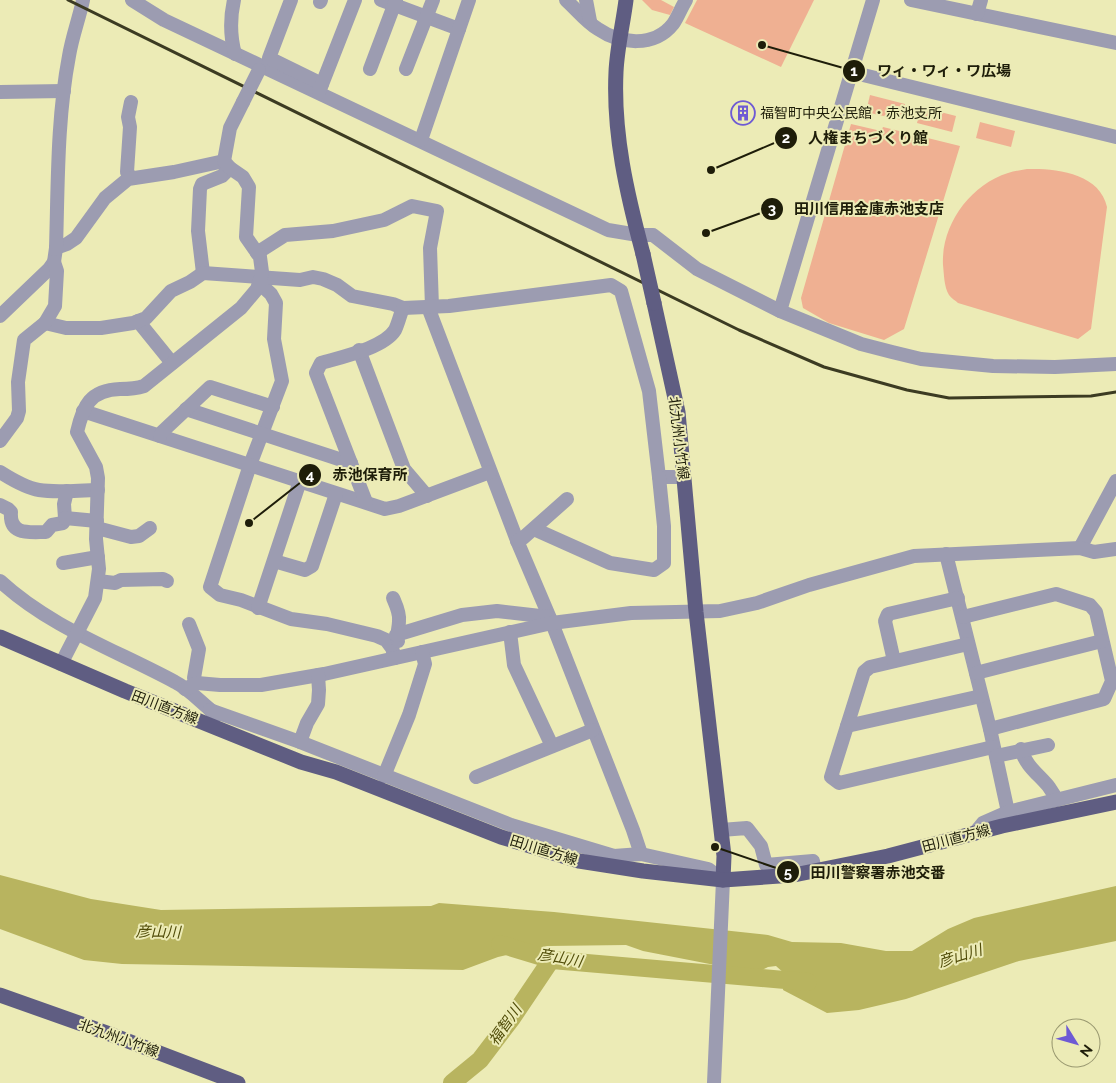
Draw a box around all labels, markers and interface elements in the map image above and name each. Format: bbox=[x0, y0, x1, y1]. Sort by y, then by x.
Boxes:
callout: ワィ・ワィ・ワ広場 bbox=[841, 56, 1021, 86]
text: 1 bbox=[850, 62, 858, 80]
text: ワィ・ワィ・ワ広場 bbox=[877, 62, 1011, 80]
building icon: 福智町中央公民館・赤池支所 bbox=[730, 100, 756, 126]
place label: 福智町中央公民館・赤池支所 bbox=[760, 105, 942, 121]
callout: 人権まちづくり館 bbox=[773, 123, 938, 153]
text: 2 bbox=[782, 129, 790, 147]
text: 人権まちづくり館 bbox=[808, 129, 928, 147]
callout: 田川信用金庫赤池支店 bbox=[759, 194, 954, 224]
text: 3 bbox=[768, 200, 776, 218]
text: 田川信用金庫赤池支店 bbox=[794, 200, 944, 218]
street label: 北九州小竹線 bbox=[666, 395, 692, 481]
callout: 赤池保育所 bbox=[297, 460, 417, 490]
text: 4 bbox=[306, 466, 315, 484]
text: 赤池保育所 bbox=[332, 466, 408, 484]
street label: 田川直方線 bbox=[129, 687, 201, 727]
street label: 田川直方線 bbox=[920, 821, 992, 855]
street label: 田川直方線 bbox=[508, 832, 580, 868]
callout: 田川警察署赤池交番 bbox=[776, 857, 956, 887]
text: 5 bbox=[784, 864, 792, 882]
text: 田川警察署赤池交番 bbox=[810, 864, 946, 882]
water label: 彦山川 bbox=[135, 923, 183, 941]
water label: 彦山川 bbox=[936, 940, 986, 971]
water label: 彦山川 bbox=[536, 945, 586, 971]
water label: 福智川 bbox=[485, 1000, 526, 1049]
street label: 北九州小竹線 bbox=[77, 1016, 161, 1060]
north arrow bbox=[1051, 1018, 1101, 1068]
text: N bbox=[1077, 1042, 1096, 1060]

